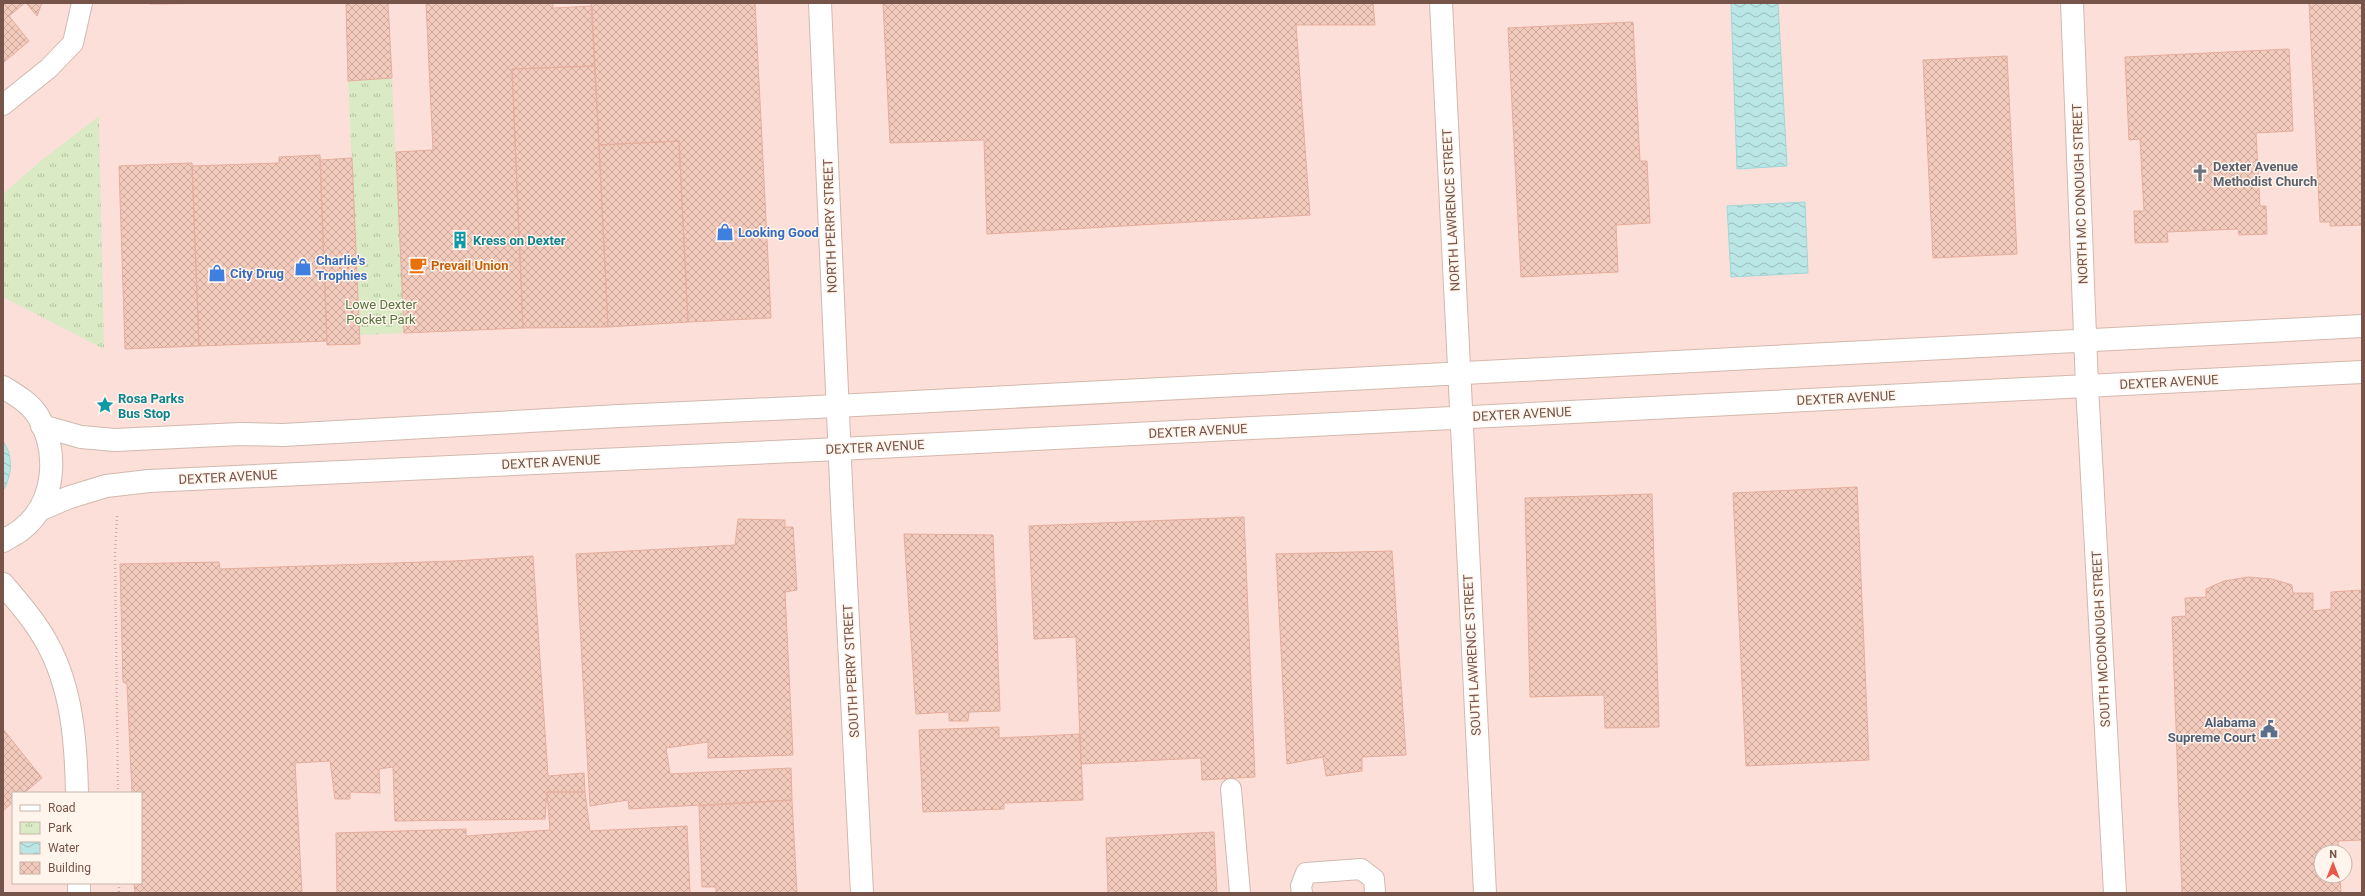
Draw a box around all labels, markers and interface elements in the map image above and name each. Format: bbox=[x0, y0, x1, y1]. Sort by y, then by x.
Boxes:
street label: NORTH MC DONOUGH STREET bbox=[2069, 103, 2091, 285]
street label: NORTH LAWRENCE STREET bbox=[1439, 128, 1463, 292]
street label: NORTH PERRY STREET bbox=[820, 158, 840, 293]
place label: Dexter Avenue Methodist Church bbox=[2213, 159, 2317, 189]
church icon: Dexter Avenue Methodist Church bbox=[2190, 163, 2210, 183]
shop icon: Looking Good bbox=[715, 222, 735, 242]
place label: Looking Good bbox=[738, 225, 819, 240]
building icon: Kress on Dexter bbox=[450, 230, 470, 250]
place label: Kress on Dexter bbox=[473, 233, 566, 248]
place label: Charlie's Trophies bbox=[316, 253, 368, 283]
cafe icon: Prevail Union bbox=[408, 255, 428, 275]
shop icon: Charlie's Trophies bbox=[293, 257, 313, 277]
place label: Prevail Union bbox=[431, 258, 508, 273]
shop icon: City Drug bbox=[207, 263, 227, 283]
place label: City Drug bbox=[230, 266, 284, 281]
park label: Lowe Dexter Pocket Park bbox=[345, 297, 417, 327]
street label: DEXTER AVENUE bbox=[2119, 372, 2219, 392]
street label: DEXTER AVENUE bbox=[1796, 388, 1896, 408]
place label: Rosa Parks Bus Stop bbox=[118, 391, 185, 421]
place icon: Rosa Parks Bus Stop bbox=[95, 395, 115, 415]
street label: DEXTER AVENUE bbox=[1472, 404, 1572, 424]
street label: DEXTER AVENUE bbox=[1148, 421, 1248, 441]
street label: DEXTER AVENUE bbox=[825, 437, 925, 457]
street label: DEXTER AVENUE bbox=[501, 452, 601, 472]
street label: DEXTER AVENUE bbox=[178, 467, 278, 487]
street label: SOUTH MCDONOUGH STREET bbox=[2089, 550, 2113, 728]
street label: SOUTH LAWRENCE STREET bbox=[1460, 574, 1484, 736]
street label: SOUTH PERRY STREET bbox=[840, 604, 862, 738]
place label: Alabama Supreme Court bbox=[2168, 715, 2257, 745]
public building icon: Alabama Supreme Court bbox=[2259, 719, 2279, 739]
legend bbox=[12, 792, 142, 884]
text: Road bbox=[48, 801, 76, 815]
text: Park bbox=[48, 821, 73, 835]
text: Water bbox=[48, 841, 79, 855]
north arrow bbox=[2313, 844, 2353, 884]
text: N bbox=[2329, 848, 2337, 861]
text: Building bbox=[48, 861, 91, 875]

